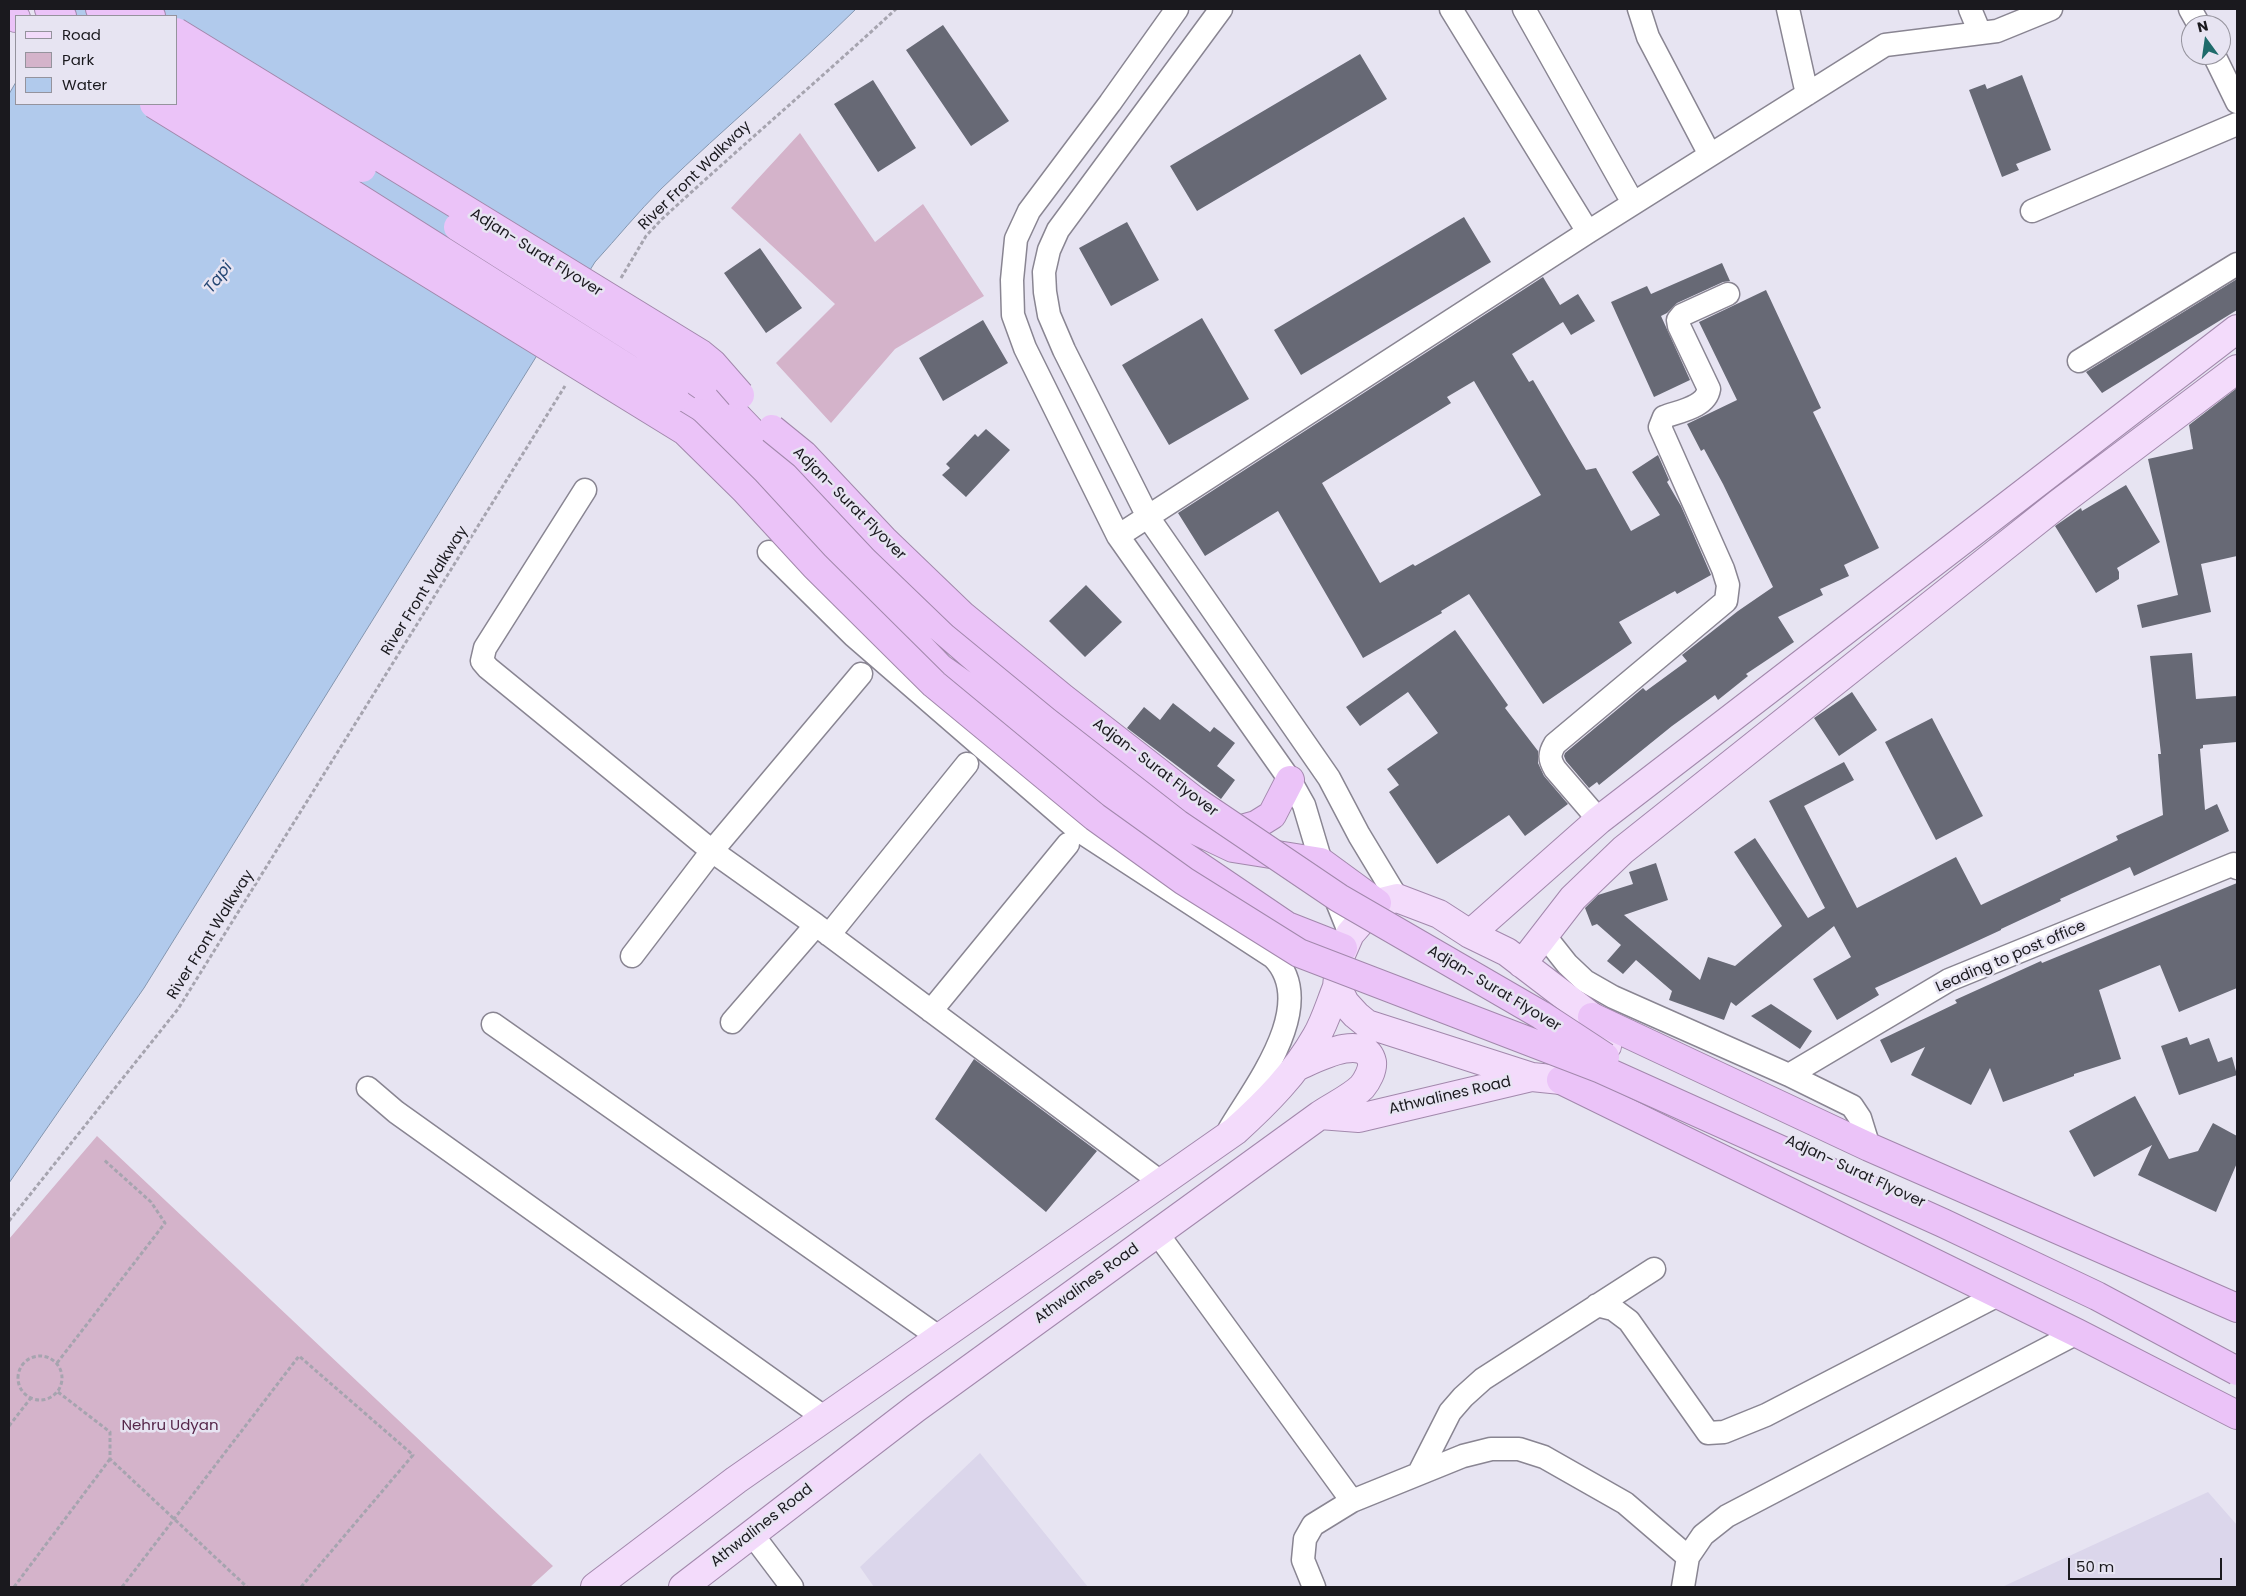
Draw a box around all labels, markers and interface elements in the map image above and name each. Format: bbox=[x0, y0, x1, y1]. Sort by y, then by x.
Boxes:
legend bbox=[15, 15, 178, 105]
north arrow bbox=[2181, 15, 2231, 65]
text: N bbox=[2195, 15, 2210, 37]
text: Road bbox=[62, 24, 101, 45]
text: Park bbox=[62, 49, 94, 70]
text: Water bbox=[62, 74, 107, 95]
street label: River Front Walkway bbox=[635, 118, 755, 234]
street label: Adjan- Surat Flyover bbox=[467, 205, 605, 301]
water label: Tapi bbox=[201, 259, 237, 297]
street label: Adjan- Surat Flyover bbox=[789, 444, 909, 564]
street label: River Front Walkway bbox=[378, 523, 472, 659]
street label: Adjan- Surat Flyover bbox=[1089, 715, 1221, 821]
street label: River Front Walkway bbox=[164, 867, 258, 1003]
street label: Leading to post office bbox=[1933, 917, 2089, 997]
street label: Adjan- Surat Flyover bbox=[1424, 942, 1564, 1036]
street label: Athwalines Road bbox=[1387, 1073, 1513, 1119]
street label: Adjan- Surat Flyover bbox=[1782, 1132, 1928, 1212]
street label: Athwalines Road bbox=[1031, 1240, 1143, 1328]
park label: Nehru Udyan bbox=[121, 1417, 219, 1435]
street label: Athwalines Road bbox=[707, 1481, 817, 1571]
scale bar bbox=[2071, 1548, 2225, 1580]
text: 50 m bbox=[2076, 1556, 2114, 1577]

